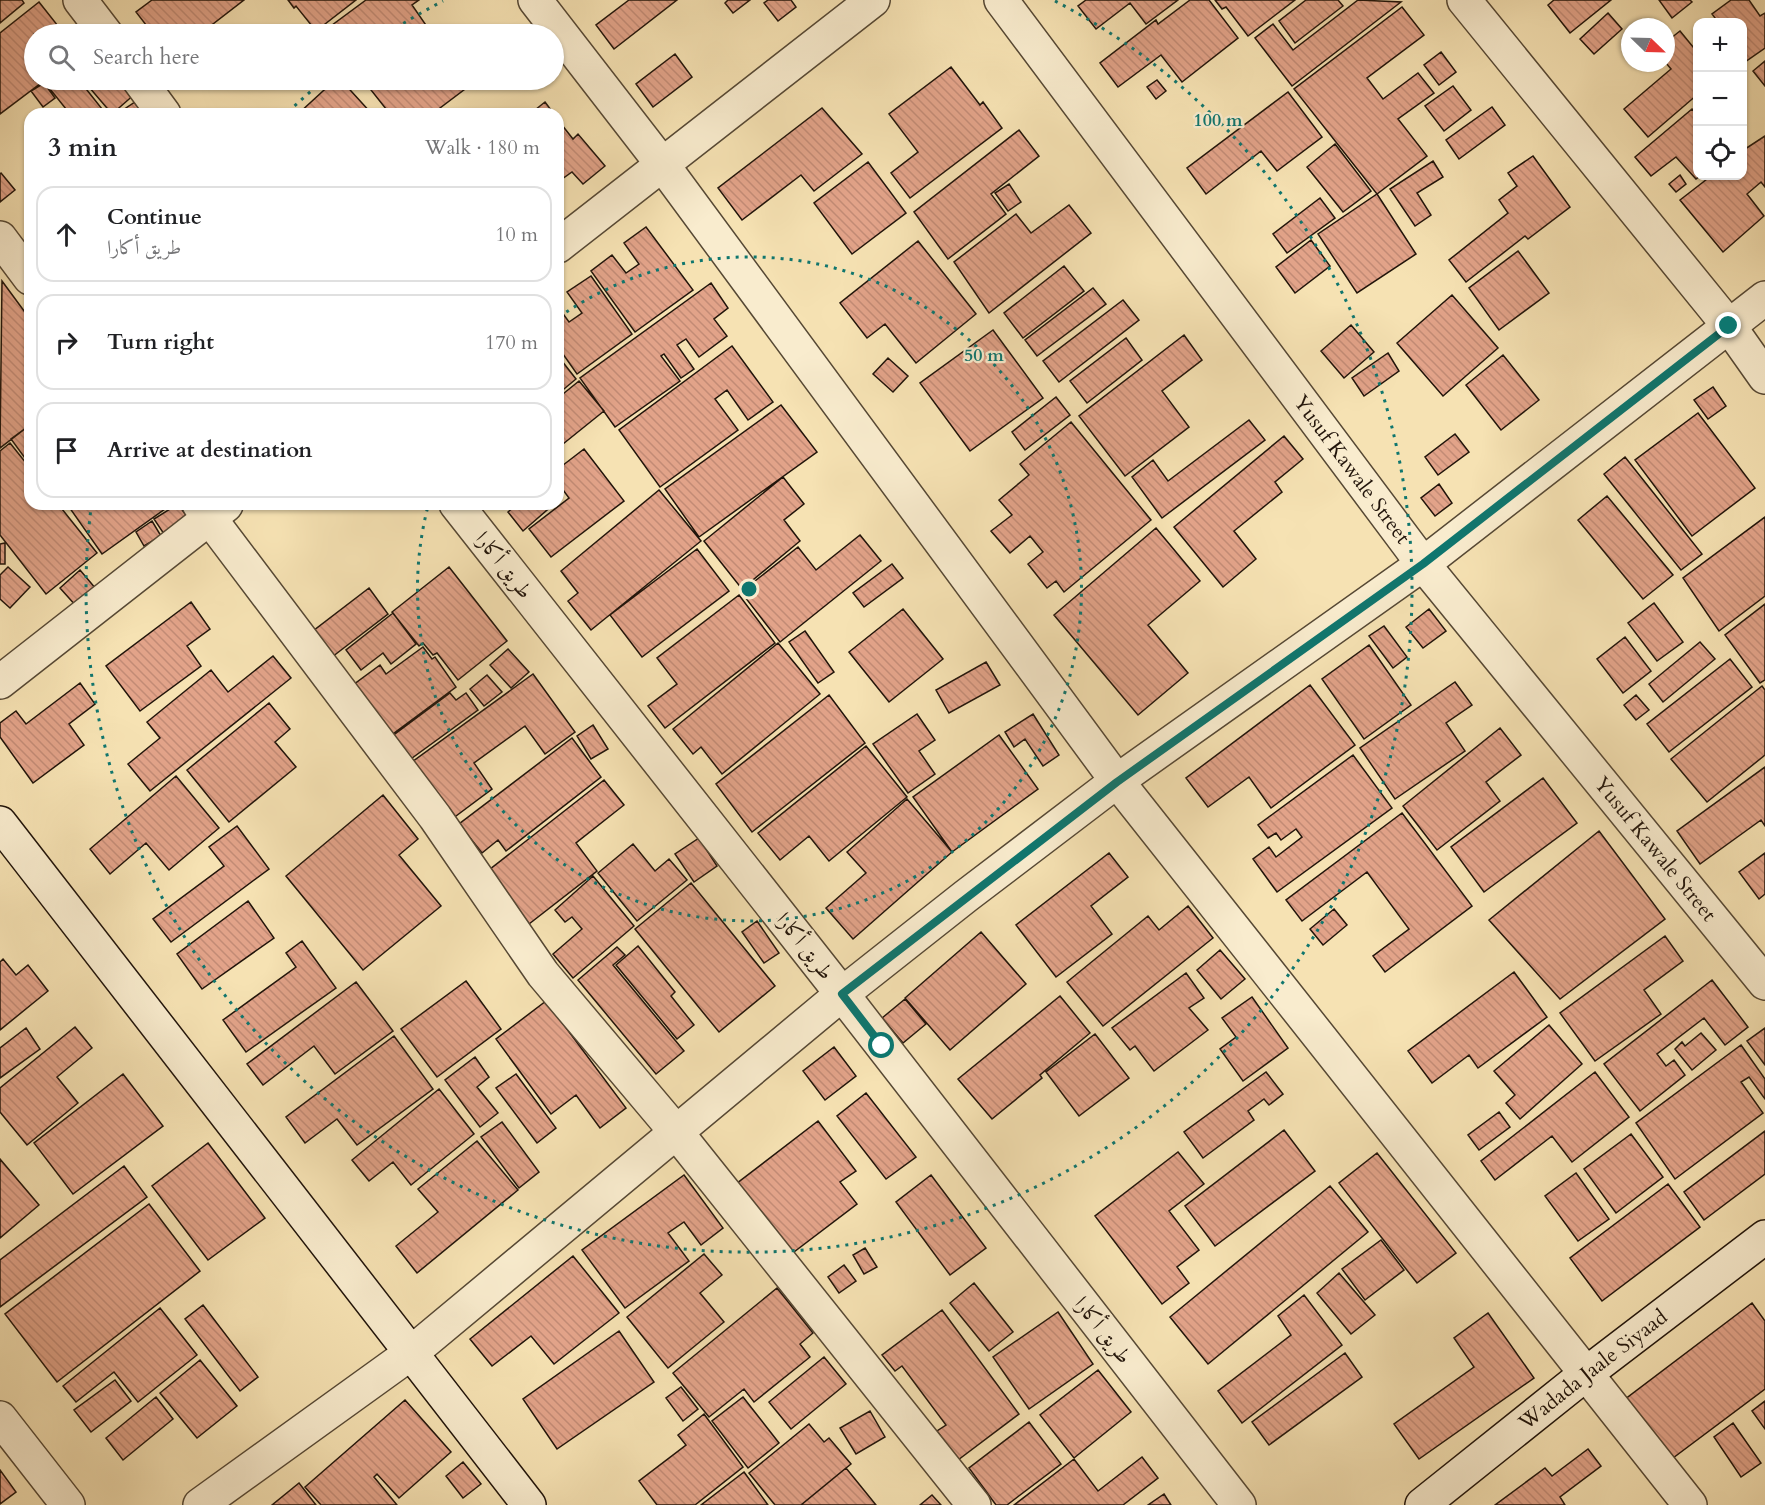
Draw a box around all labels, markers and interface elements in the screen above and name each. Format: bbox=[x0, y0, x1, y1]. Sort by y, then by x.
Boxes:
north arrow bbox=[1621, 18, 1675, 72]
map controls bbox=[1693, 18, 1747, 180]
button: + bbox=[1693, 18, 1747, 72]
search box bbox=[24, 24, 564, 90]
icon: search bbox=[45, 41, 78, 74]
text: Search here bbox=[93, 42, 200, 72]
button: − bbox=[1693, 72, 1747, 126]
text: 100 m bbox=[1193, 108, 1243, 133]
button: locate bbox=[1693, 126, 1747, 180]
text: 3 min bbox=[48, 130, 117, 165]
text: Walk · 180 m bbox=[425, 134, 540, 161]
text: Continue bbox=[107, 202, 202, 232]
icon: ahead bbox=[50, 218, 83, 251]
text: 10 m bbox=[495, 221, 538, 248]
text: طريق أكارا bbox=[107, 234, 181, 261]
route end bbox=[1715, 312, 1741, 338]
icon: right bbox=[50, 326, 83, 359]
text: Turn right bbox=[107, 327, 214, 357]
text: 170 m bbox=[485, 329, 538, 356]
text: 50 m bbox=[964, 343, 1004, 368]
street label: Yusuf Kawale Street bbox=[1286, 389, 1417, 550]
icon: arrive bbox=[50, 434, 83, 467]
text: Arrive at destination bbox=[107, 435, 312, 465]
street label: طريق أكارا bbox=[468, 525, 540, 605]
centre of rings bbox=[739, 579, 759, 599]
street label: Yusuf Kawale Street bbox=[1587, 770, 1723, 928]
street label: طريق أكارا bbox=[769, 906, 841, 986]
route start bbox=[868, 1032, 894, 1058]
street label: طريق أكارا bbox=[1067, 1290, 1139, 1370]
street label: Wadada Jaale Siyaad bbox=[1512, 1303, 1673, 1438]

